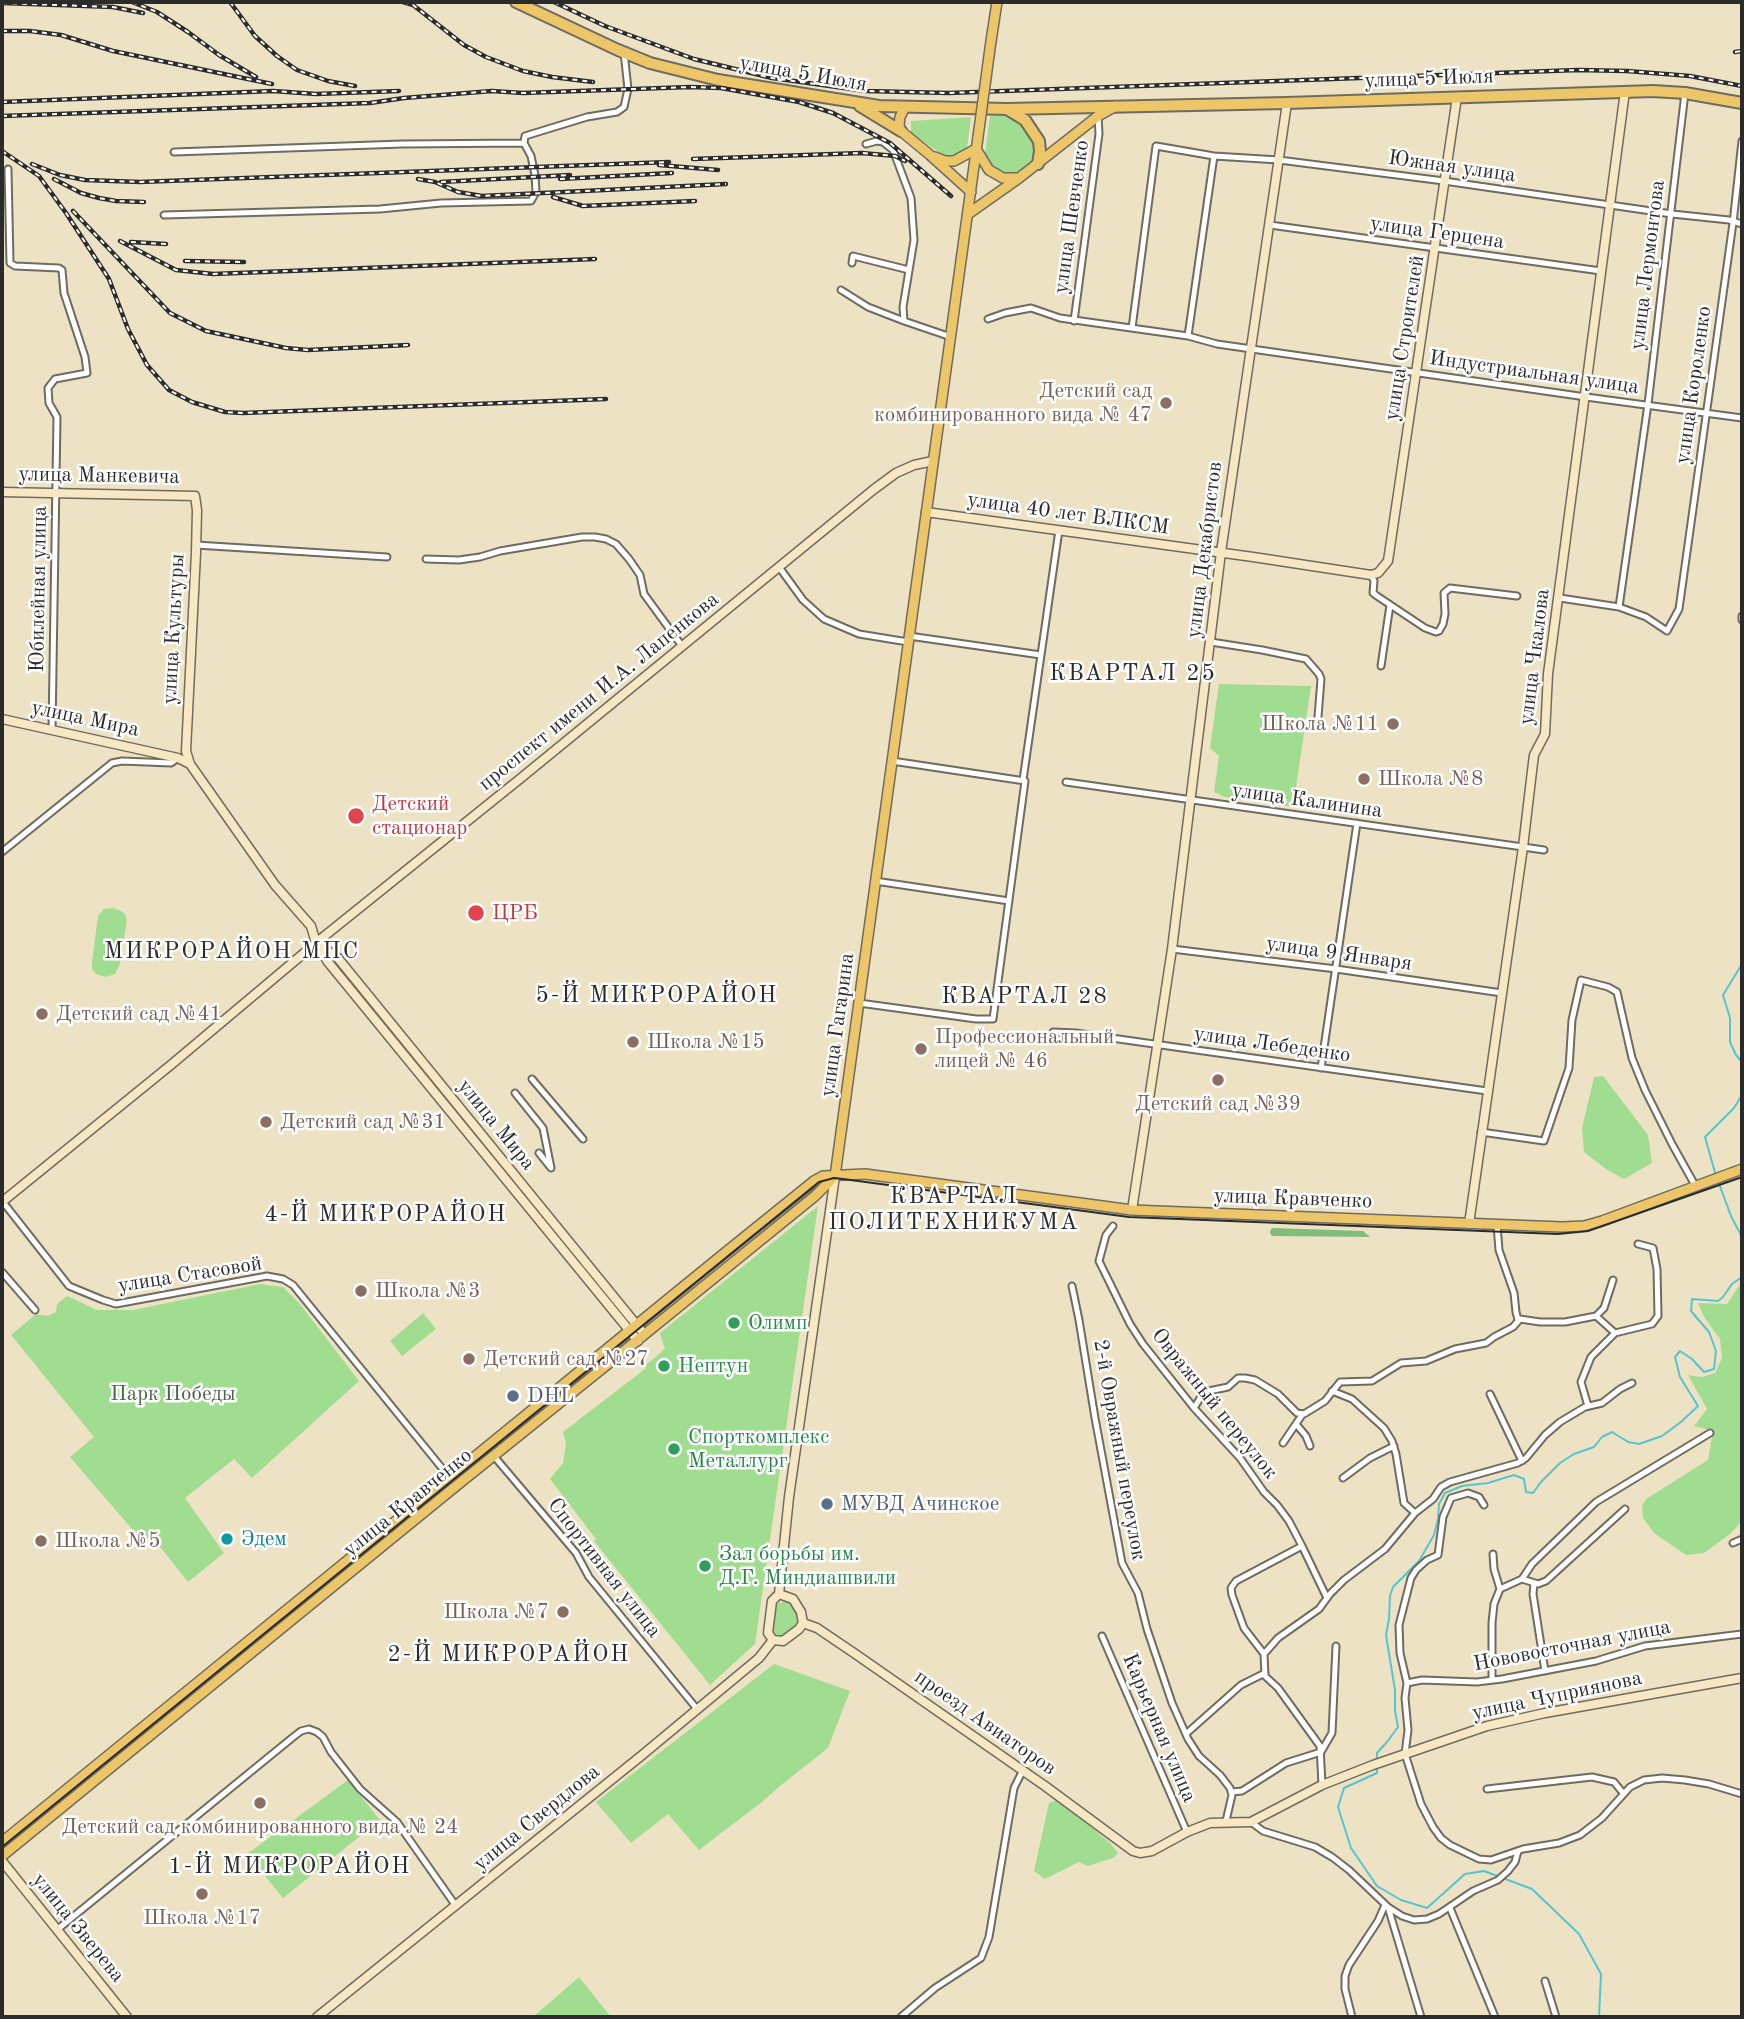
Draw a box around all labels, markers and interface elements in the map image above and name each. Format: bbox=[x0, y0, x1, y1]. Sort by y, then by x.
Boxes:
street label: улица 5 Июля bbox=[737, 50, 869, 98]
street label: улица 5 Июля bbox=[1364, 64, 1494, 94]
street label: улица Шевченко bbox=[1049, 138, 1095, 296]
street label: Южная улица bbox=[1387, 146, 1517, 188]
street label: улица Лермонтова bbox=[1625, 178, 1671, 352]
street label: улица Герцена bbox=[1368, 211, 1506, 255]
street label: улица Строителей bbox=[1379, 253, 1431, 423]
street label: улица Короленко bbox=[1670, 304, 1718, 466]
street label: Индустриальная улица bbox=[1428, 346, 1640, 400]
place label: Детский сад комбинированного вида № 47 bbox=[874, 378, 1152, 428]
marker: Детский сад комбинированного вида № 47 bbox=[1158, 395, 1174, 411]
street label: улица Декабристов bbox=[1182, 460, 1228, 640]
street label: улица Манкевича bbox=[18, 462, 180, 490]
street label: улица 40 лет ВЛКСМ bbox=[965, 487, 1171, 541]
street label: Юбилейная улица bbox=[25, 505, 53, 673]
street label: улица Культуры bbox=[157, 553, 191, 705]
street label: проспект имени И.А. Лапенкова bbox=[474, 587, 724, 797]
street label: улица Чкалова bbox=[1514, 587, 1556, 727]
district label: КВАРТАЛ 25 bbox=[1050, 660, 1216, 688]
street label: улица Мира bbox=[29, 695, 141, 743]
place label: Школа №11 bbox=[1261, 711, 1379, 737]
marker: Школа №11 bbox=[1385, 716, 1401, 732]
place label: Школа №8 bbox=[1378, 766, 1484, 792]
marker: Школа №8 bbox=[1356, 771, 1372, 787]
street label: улица Калинина bbox=[1230, 778, 1384, 824]
place label: Детский стационар bbox=[372, 791, 467, 841]
marker: Детский стационар bbox=[346, 806, 366, 826]
place label: ЦРБ bbox=[492, 900, 538, 926]
marker: ЦРБ bbox=[466, 903, 486, 923]
street label: улица 9 Января bbox=[1264, 931, 1414, 977]
district label: МИКРОРАЙОН МПС bbox=[106, 938, 358, 966]
street label: улица Гагарина bbox=[815, 951, 861, 1099]
district label: 5-Й МИКРОРАЙОН bbox=[537, 982, 777, 1010]
district label: КВАРТАЛ 28 bbox=[942, 983, 1108, 1011]
place label: Детский сад №41 bbox=[56, 1001, 222, 1027]
marker: Детский сад №41 bbox=[34, 1006, 50, 1022]
street label: улица Лебеденко bbox=[1192, 1022, 1352, 1068]
place label: Профессиональный лицей № 46 bbox=[935, 1024, 1114, 1074]
place label: Школа №15 bbox=[647, 1029, 765, 1055]
marker: Школа №15 bbox=[625, 1034, 641, 1050]
marker: Профессиональный лицей № 46 bbox=[913, 1041, 929, 1057]
marker: Детский сад №39 bbox=[1210, 1072, 1226, 1088]
street label: улица Мира bbox=[452, 1074, 540, 1176]
place label: Детский сад №39 bbox=[1135, 1091, 1301, 1117]
place label: Детский сад №31 bbox=[280, 1109, 446, 1135]
marker: Детский сад №31 bbox=[258, 1114, 274, 1130]
district label: КВАРТАЛ ПОЛИТЕХНИКУМА bbox=[830, 1183, 1078, 1237]
street label: улица Кравченко bbox=[1213, 1184, 1373, 1214]
district label: 4-Й МИКРОРАЙОН bbox=[266, 1201, 506, 1229]
street label: улица Стасовой bbox=[116, 1251, 264, 1299]
place label: Школа №3 bbox=[375, 1278, 481, 1304]
marker: Школа №3 bbox=[353, 1283, 369, 1299]
place label: Олимп bbox=[748, 1310, 807, 1336]
marker: Олимп bbox=[726, 1315, 742, 1331]
street label: Овражный переулок bbox=[1145, 1323, 1283, 1485]
street label: 2-й Овражный переулок bbox=[1087, 1338, 1151, 1562]
place label: Детский сад №27 bbox=[483, 1346, 649, 1372]
marker: Детский сад №27 bbox=[461, 1351, 477, 1367]
place label: Нептун bbox=[678, 1353, 748, 1379]
marker: Нептун bbox=[656, 1358, 672, 1374]
park label: Парк Победы bbox=[110, 1381, 236, 1407]
place label: DHL bbox=[527, 1383, 574, 1409]
marker: DHL bbox=[505, 1388, 521, 1404]
place label: Спорткомплекс Металлург bbox=[688, 1424, 829, 1474]
marker: Спорткомплекс Металлург bbox=[666, 1441, 682, 1457]
street label: улица Кравченко bbox=[338, 1443, 478, 1563]
place label: МУВД Ачинское bbox=[841, 1491, 999, 1517]
street label: Спортивная улица bbox=[542, 1493, 666, 1643]
marker: МУВД Ачинское bbox=[819, 1496, 835, 1512]
place label: Эдем bbox=[241, 1526, 286, 1552]
place label: Школа №5 bbox=[55, 1528, 161, 1554]
marker: Эдем bbox=[219, 1531, 235, 1547]
marker: Школа №5 bbox=[33, 1533, 49, 1549]
place label: Зал борьбы им. Д.Г. Миндиашвили bbox=[719, 1541, 896, 1591]
marker: Зал борьбы им. Д.Г. Миндиашвили bbox=[697, 1558, 713, 1574]
place label: Школа №7 bbox=[443, 1599, 549, 1625]
marker: Школа №7 bbox=[555, 1604, 571, 1620]
street label: Нововосточная улица bbox=[1471, 1615, 1673, 1677]
district label: 2-Й МИКРОРАЙОН bbox=[389, 1641, 629, 1669]
street label: Карьерная улица bbox=[1116, 1650, 1202, 1806]
street label: проезд Авиаторов bbox=[909, 1665, 1061, 1781]
street label: улица Чуприянова bbox=[1470, 1666, 1644, 1726]
street label: улица Свердлова bbox=[469, 1759, 605, 1877]
marker: Детский сад комбинированного вида № 24 bbox=[252, 1795, 268, 1811]
place label: Детский сад комбинированного вида № 24 bbox=[62, 1814, 458, 1840]
district label: 1-Й МИКРОРАЙОН bbox=[170, 1853, 410, 1881]
street label: улица Зверева bbox=[26, 1868, 130, 1988]
marker: Школа №17 bbox=[194, 1886, 210, 1902]
place label: Школа №17 bbox=[143, 1905, 261, 1931]

